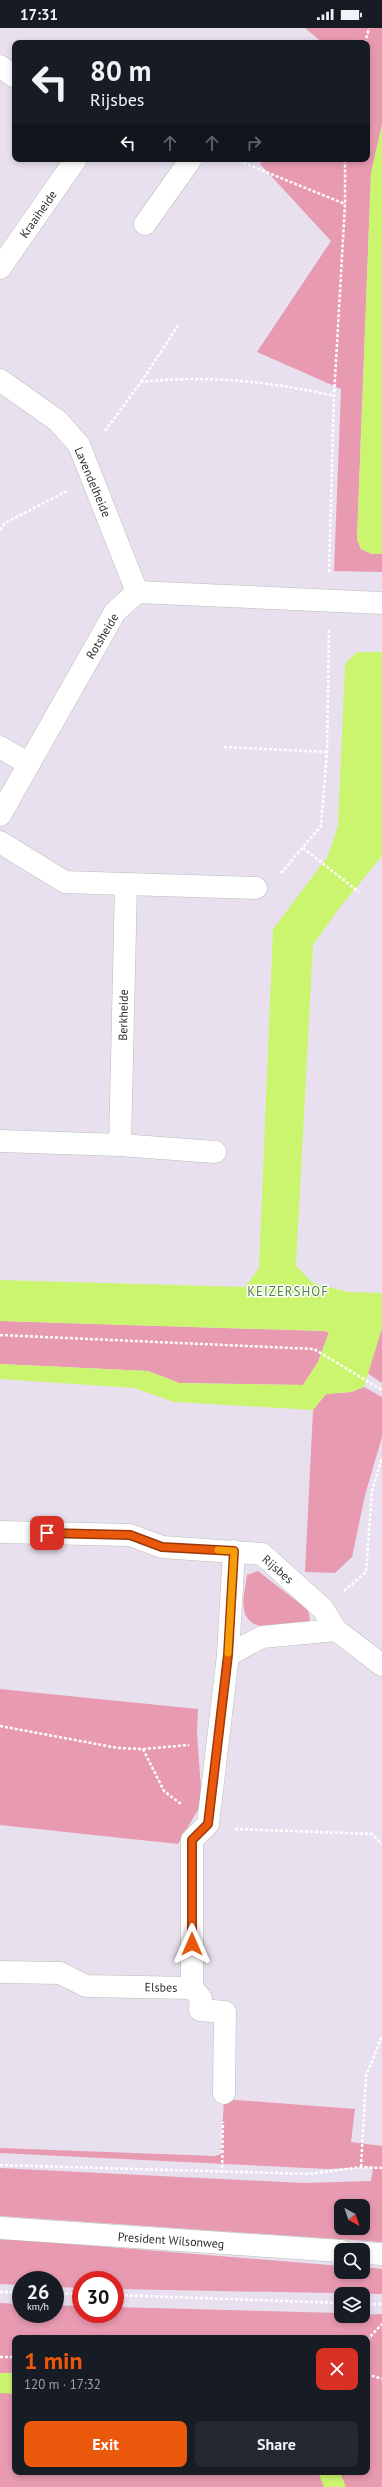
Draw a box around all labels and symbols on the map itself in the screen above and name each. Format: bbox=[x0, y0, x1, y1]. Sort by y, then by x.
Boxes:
street label: Kraaiheide bbox=[16, 187, 60, 241]
street label: Lavendelheide bbox=[71, 445, 115, 519]
street label: Rotsheide bbox=[83, 610, 121, 662]
street label: Berkheide bbox=[115, 989, 131, 1041]
district label: KEIZERSHOF bbox=[247, 1283, 329, 1300]
pin bbox=[30, 1516, 64, 1550]
street label: Rijsbes bbox=[259, 1551, 297, 1587]
position arrow bbox=[171, 1923, 213, 1965]
street label: Elsbes bbox=[145, 1979, 177, 1995]
north arrow bbox=[334, 2199, 370, 2235]
street label: President Wilsonweg bbox=[117, 2229, 225, 2251]
speed limit sign: 30 bbox=[72, 2271, 124, 2323]

